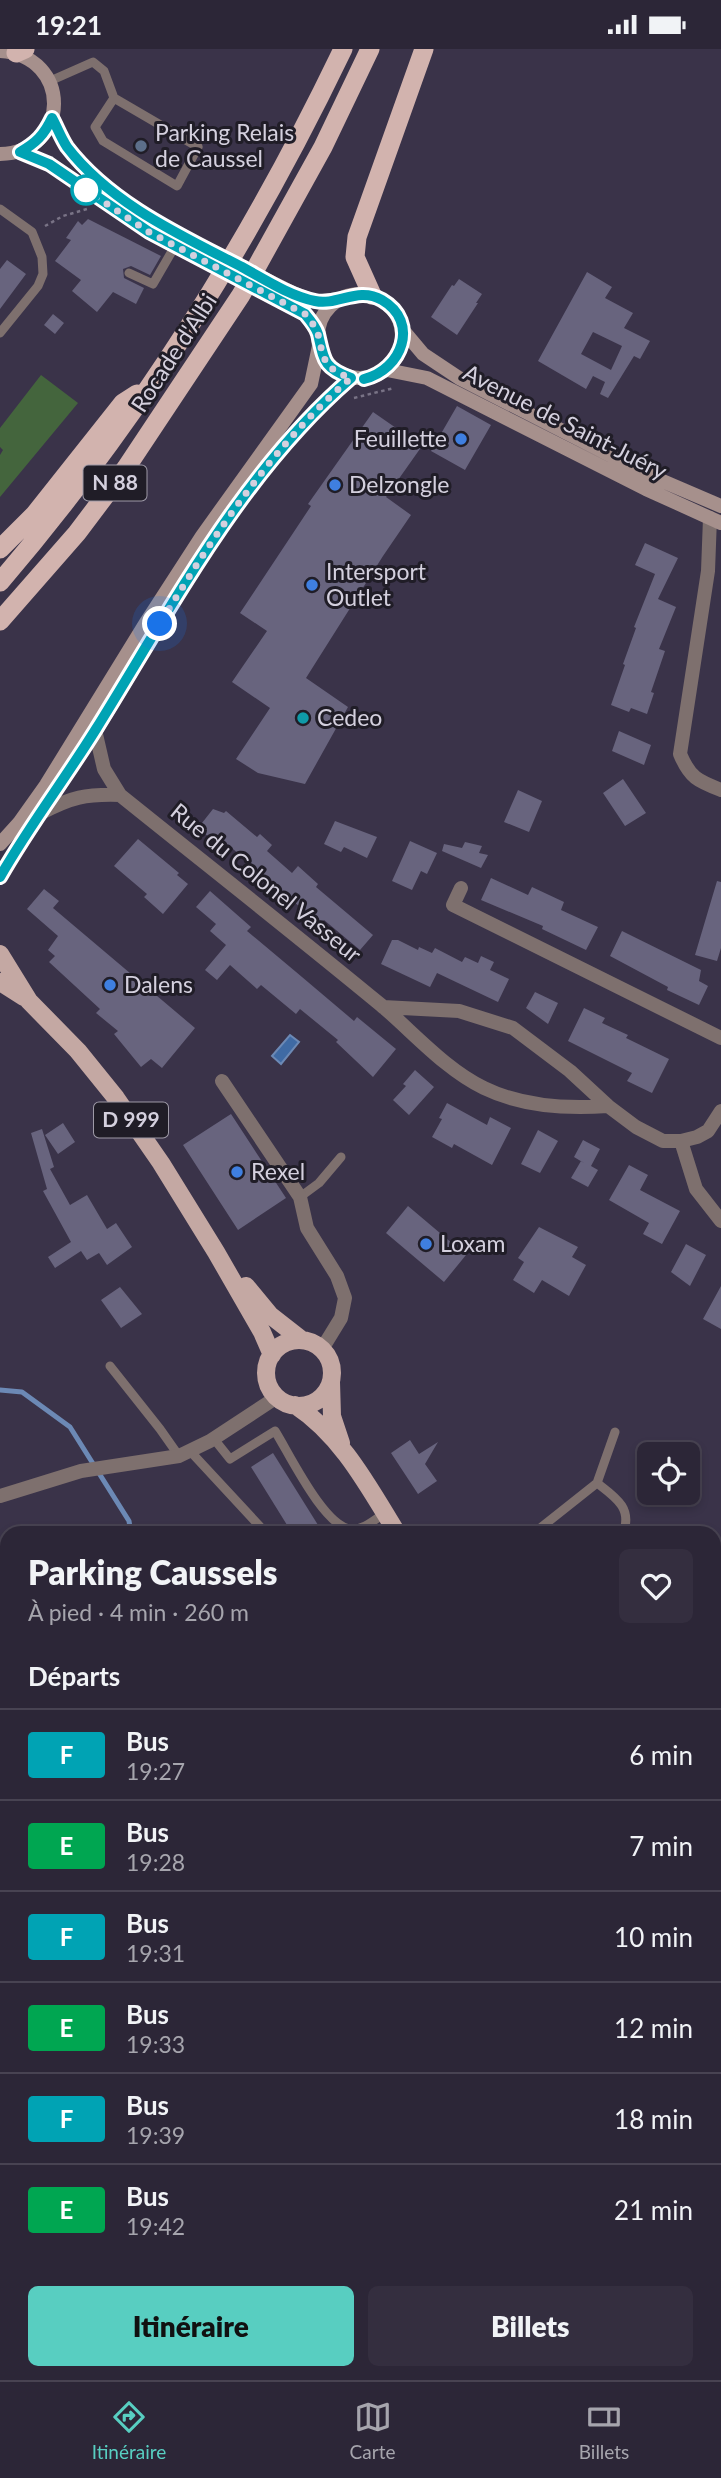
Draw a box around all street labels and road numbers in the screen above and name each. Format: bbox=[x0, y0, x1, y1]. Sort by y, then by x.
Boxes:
street label: Rocade d'Albi bbox=[124, 288, 222, 417]
street label: Avenue de Saint-Juéry bbox=[459, 358, 672, 485]
road number: N 88 bbox=[83, 465, 146, 501]
street label: Rue du Colonel Vasseur bbox=[166, 797, 368, 968]
road number: D 999 bbox=[94, 1103, 168, 1137]

